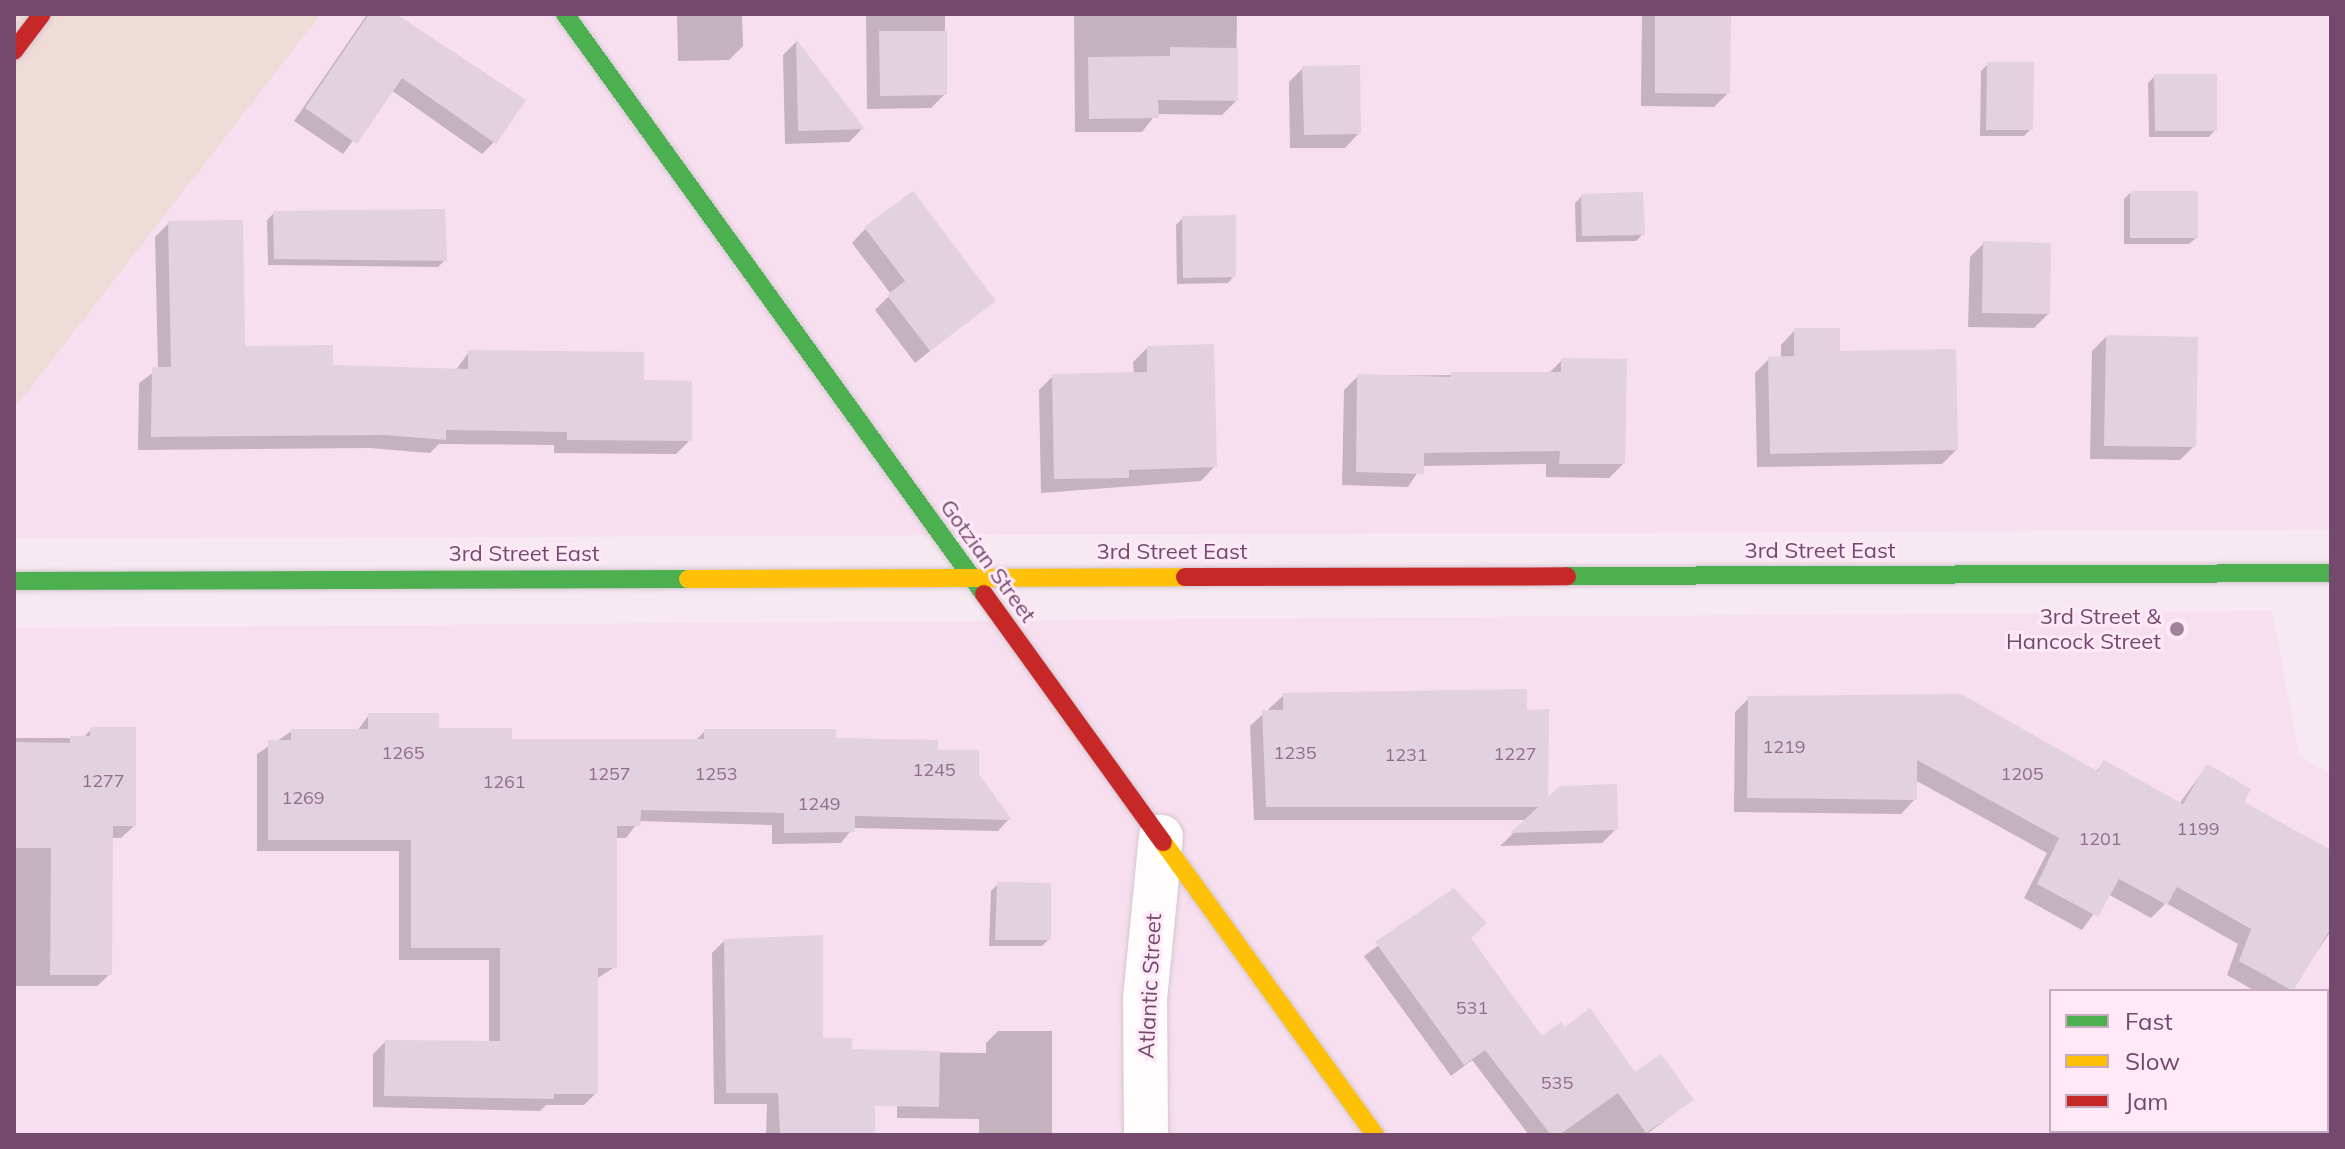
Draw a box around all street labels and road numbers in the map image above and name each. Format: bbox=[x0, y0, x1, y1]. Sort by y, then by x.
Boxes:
street label: Gotzian Street bbox=[935, 494, 1041, 628]
street label: 3rd Street East bbox=[1744, 538, 1896, 564]
street label: 3rd Street East bbox=[1096, 539, 1248, 565]
street label: 3rd Street East bbox=[448, 541, 600, 567]
street label: Atlantic Street bbox=[1133, 913, 1167, 1059]

